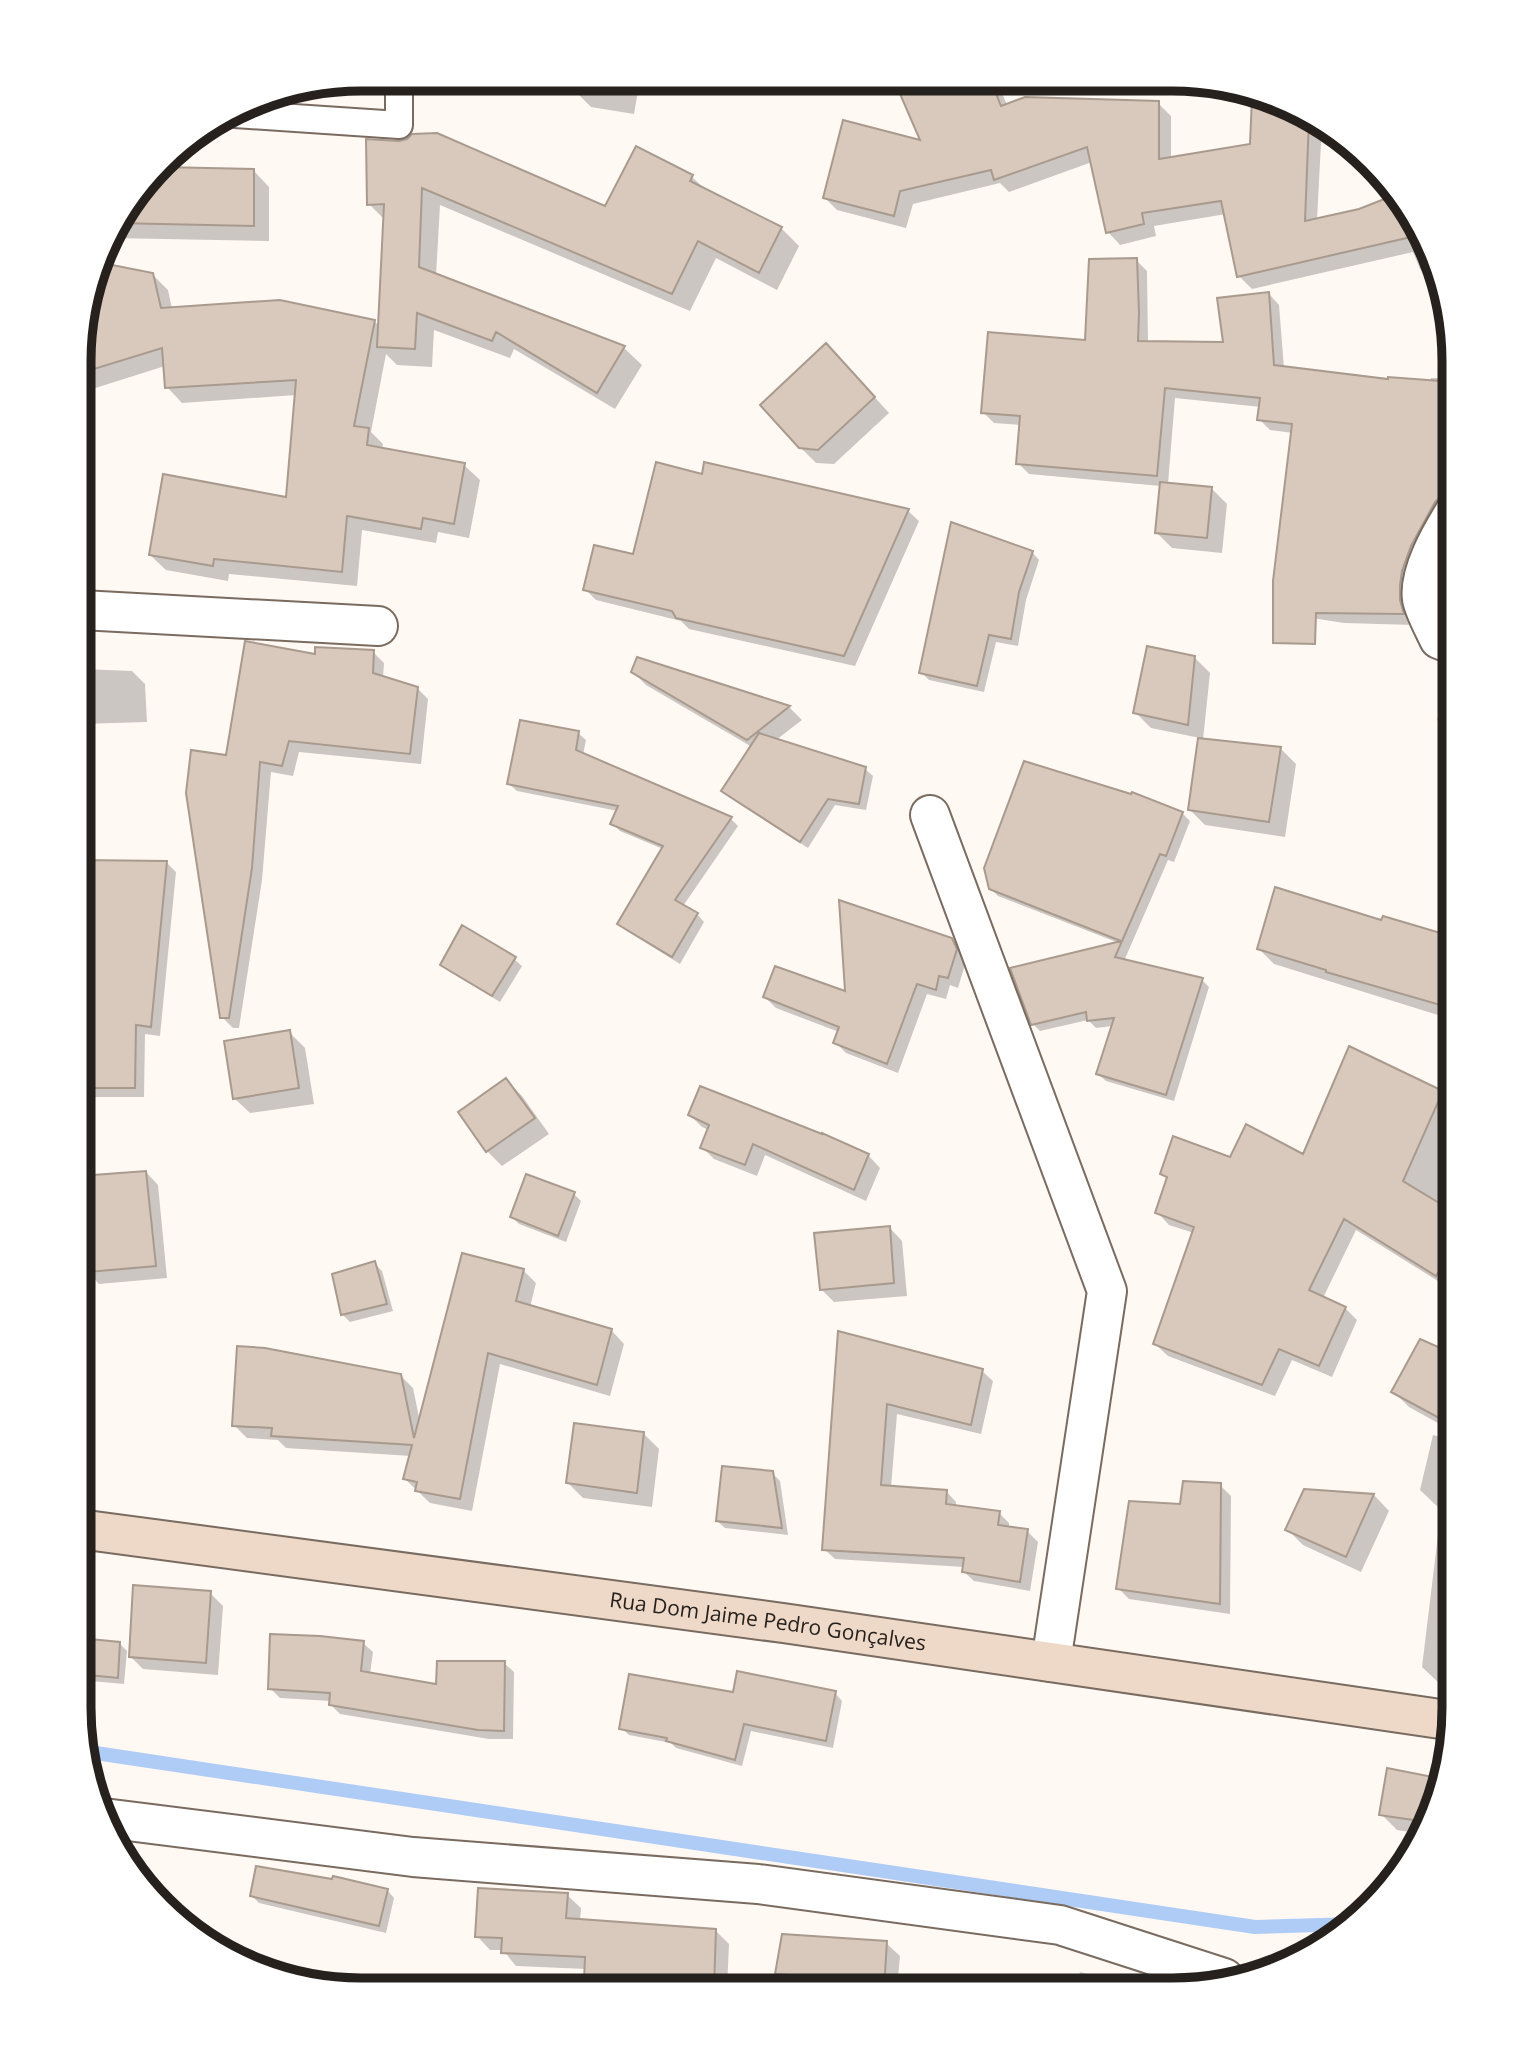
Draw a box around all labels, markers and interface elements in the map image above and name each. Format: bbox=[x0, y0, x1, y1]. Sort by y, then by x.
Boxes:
street label: Rua Dom Jaime Pedro Gonçalves bbox=[608, 1585, 928, 1657]

